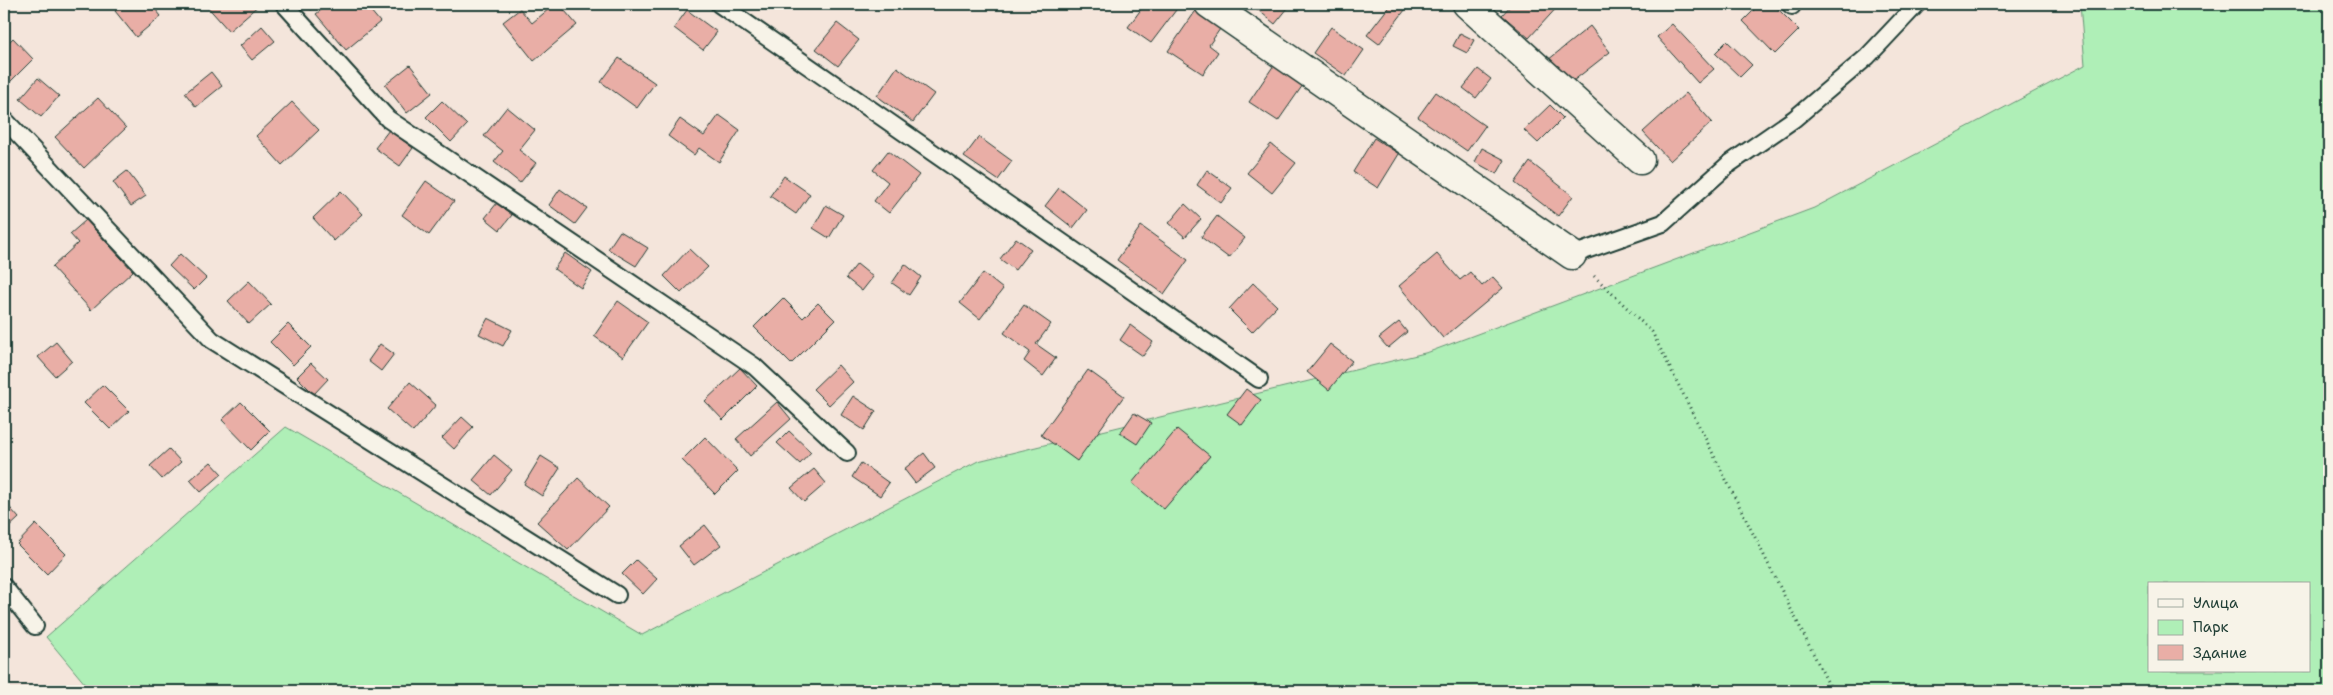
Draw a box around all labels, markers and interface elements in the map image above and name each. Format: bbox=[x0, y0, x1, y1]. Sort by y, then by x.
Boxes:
legend bbox=[2148, 582, 2310, 672]
text: Улица bbox=[2193, 593, 2239, 613]
text: Парк bbox=[2193, 617, 2229, 637]
text: Здание bbox=[2193, 643, 2247, 663]

